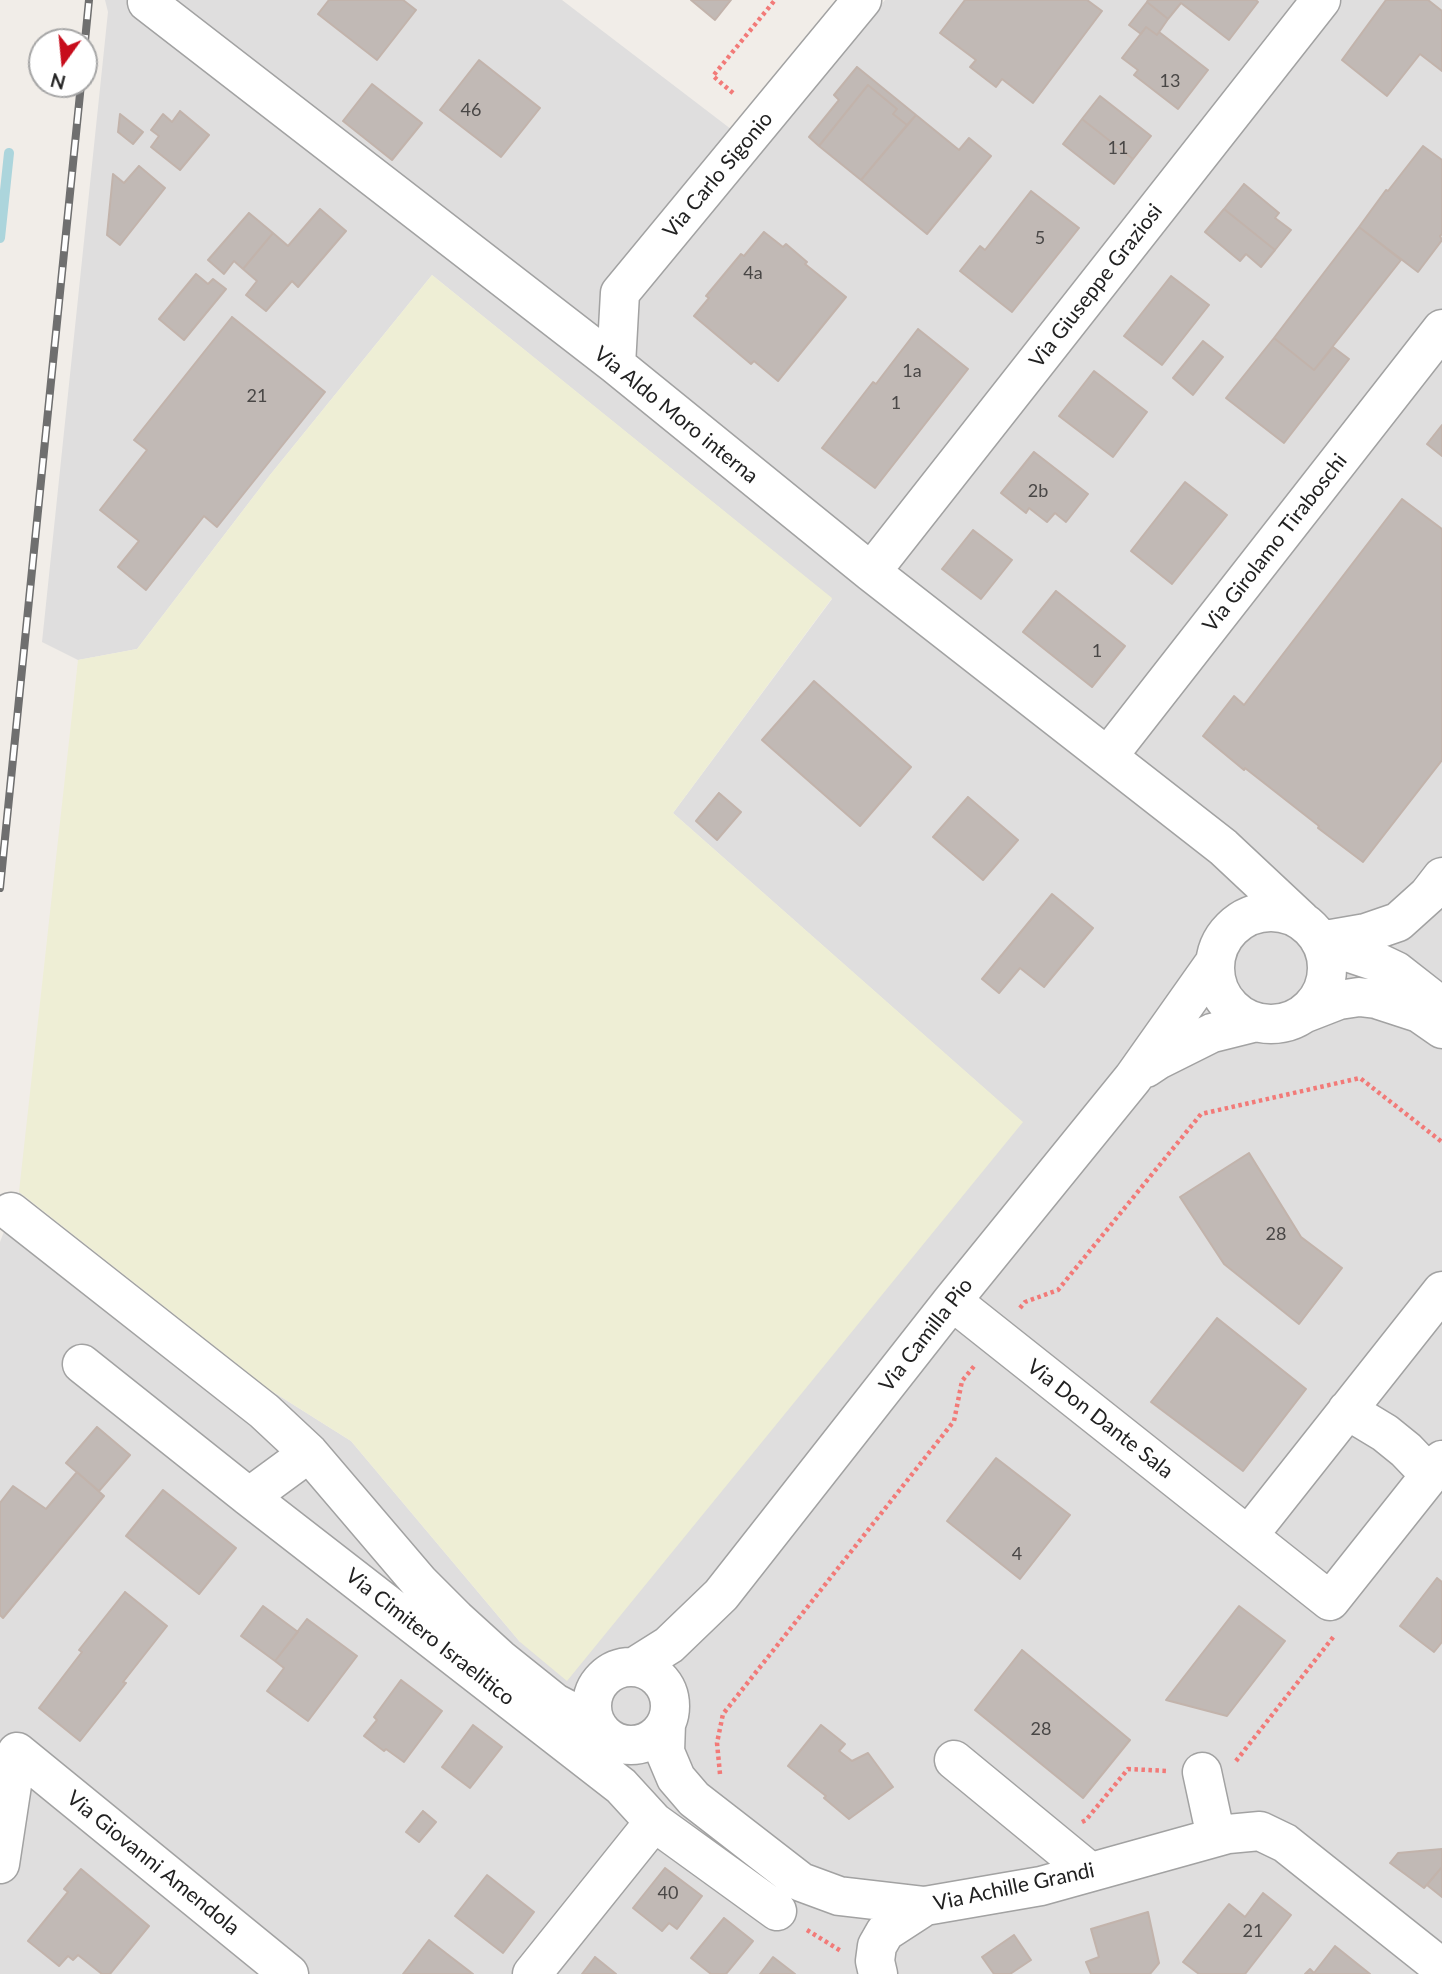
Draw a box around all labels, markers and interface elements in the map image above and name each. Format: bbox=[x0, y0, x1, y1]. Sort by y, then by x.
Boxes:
north arrow bbox=[28, 28, 98, 98]
text: N bbox=[48, 69, 68, 95]
house number: 13 bbox=[1160, 70, 1180, 92]
house number: 46 bbox=[461, 99, 481, 121]
street label: Via Carlo Sigonio bbox=[658, 107, 778, 243]
house number: 11 bbox=[1108, 137, 1128, 159]
street label: Via Giuseppe Graziosi bbox=[1024, 199, 1168, 373]
house number: 5 bbox=[1035, 227, 1045, 249]
house number: 4a bbox=[743, 262, 763, 284]
street label: Via Aldo Moro interna bbox=[589, 341, 763, 489]
house number: 1a bbox=[902, 360, 922, 382]
house number: 21 bbox=[247, 385, 267, 407]
house number: 1 bbox=[891, 392, 901, 414]
street label: Via Girolamo Tiraboschi bbox=[1198, 449, 1352, 637]
house number: 2b bbox=[1028, 480, 1048, 502]
house number: 1 bbox=[1092, 640, 1102, 662]
house number: 28 bbox=[1266, 1223, 1286, 1245]
street label: Via Camilla Pio bbox=[874, 1273, 978, 1397]
street label: Via Don Dante Sala bbox=[1022, 1354, 1178, 1484]
house number: 4 bbox=[1012, 1543, 1022, 1565]
street label: Via Cimitero Israelitico bbox=[340, 1563, 520, 1711]
house number: 28 bbox=[1031, 1718, 1051, 1740]
street label: Via Giovanni Amendola bbox=[61, 1785, 245, 1941]
street label: Via Achille Grandi bbox=[931, 1858, 1097, 1916]
house number: 40 bbox=[658, 1882, 678, 1904]
house number: 21 bbox=[1243, 1920, 1263, 1942]

